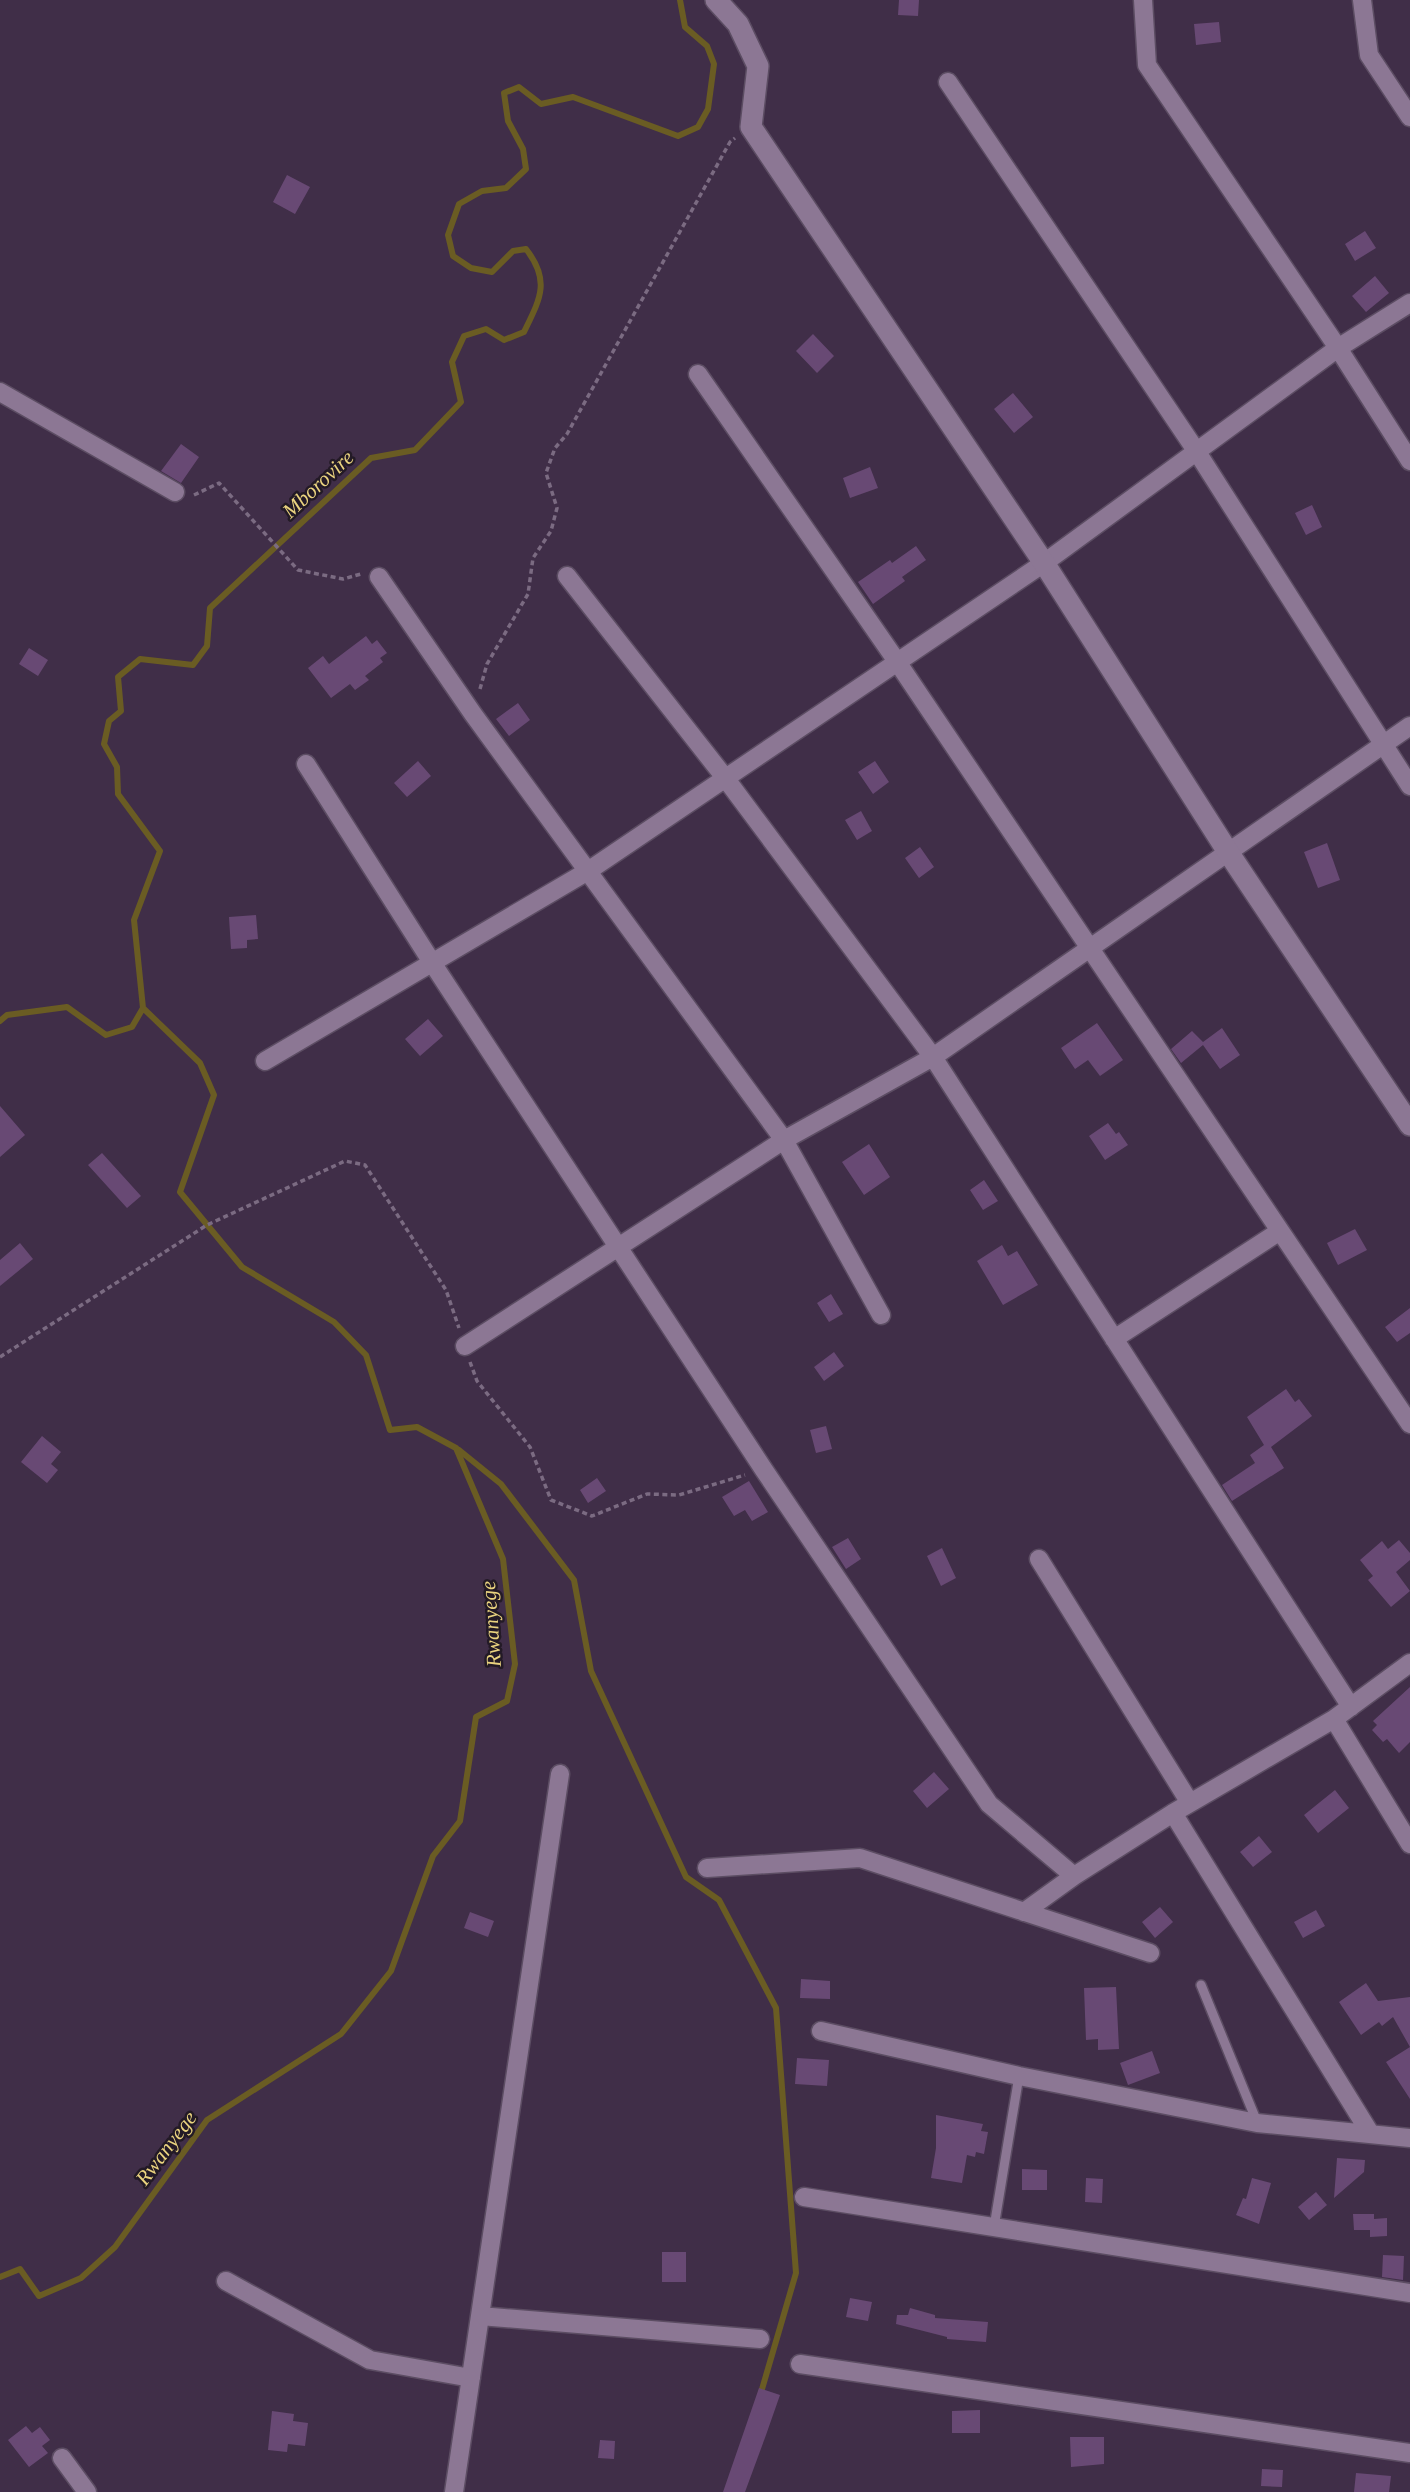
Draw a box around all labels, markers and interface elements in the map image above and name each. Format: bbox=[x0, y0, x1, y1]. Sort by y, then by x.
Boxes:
water label: Mborovire bbox=[277, 445, 358, 524]
water label: Rwanyege bbox=[476, 1580, 506, 1669]
water label: Rwanyege bbox=[130, 2106, 202, 2190]

